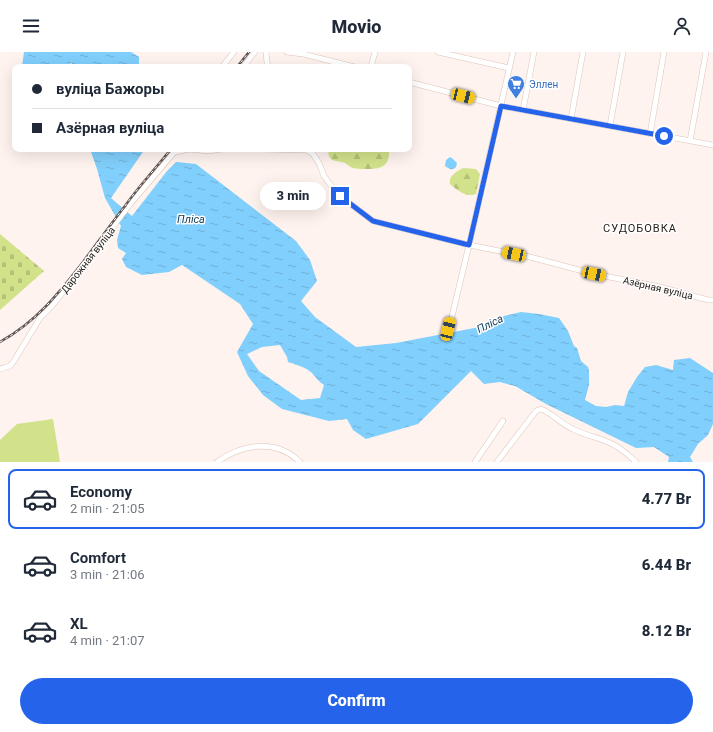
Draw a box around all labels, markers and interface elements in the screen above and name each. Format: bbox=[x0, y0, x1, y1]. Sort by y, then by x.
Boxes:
icon: menu bbox=[20, 15, 42, 37]
icon: person bbox=[671, 15, 693, 37]
text: Movio bbox=[332, 16, 381, 37]
supermarket icon: Эллен bbox=[506, 74, 526, 99]
place label: Эллен bbox=[529, 79, 558, 90]
text: вуліца Бажоры bbox=[56, 80, 164, 98]
car bbox=[450, 87, 476, 105]
text: Азёрная вуліца bbox=[56, 119, 164, 137]
route start bbox=[655, 127, 673, 145]
callout: 3 min bbox=[260, 182, 326, 210]
route end bbox=[331, 187, 349, 205]
text: 3 min bbox=[277, 188, 309, 203]
water label: Пліса bbox=[177, 213, 205, 226]
district label: СУДОБОВКА bbox=[603, 222, 677, 235]
street label: Дарожная вуліца bbox=[59, 225, 117, 295]
car bbox=[501, 246, 527, 262]
car bbox=[581, 266, 607, 282]
street label: Азёрная вуліца bbox=[622, 275, 694, 301]
water label: Пліса bbox=[475, 312, 505, 336]
car bbox=[439, 316, 457, 342]
icon: car bbox=[22, 481, 58, 517]
text: Economy bbox=[70, 483, 132, 501]
text: 4.77 Br bbox=[642, 490, 691, 508]
text: 2 min · 21:05 bbox=[70, 501, 145, 516]
icon: car bbox=[22, 547, 58, 583]
text: Comfort bbox=[70, 549, 126, 567]
text: 6.44 Br bbox=[642, 556, 691, 574]
text: 3 min · 21:06 bbox=[70, 567, 145, 582]
icon: car bbox=[22, 613, 58, 649]
text: XL bbox=[70, 615, 88, 633]
text: 8.12 Br bbox=[642, 622, 691, 640]
text: 4 min · 21:07 bbox=[70, 633, 145, 648]
button: Confirm bbox=[20, 678, 693, 724]

